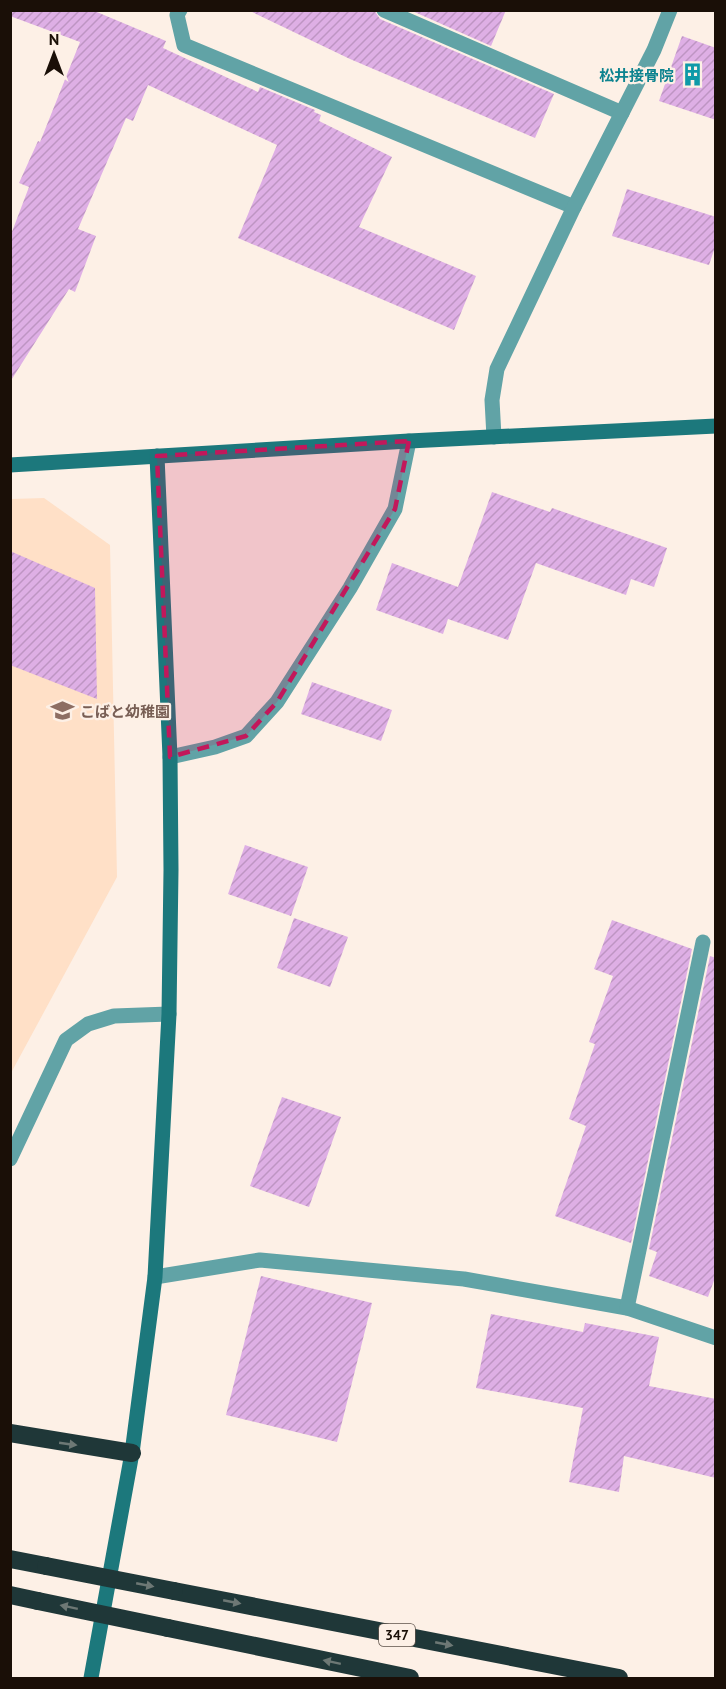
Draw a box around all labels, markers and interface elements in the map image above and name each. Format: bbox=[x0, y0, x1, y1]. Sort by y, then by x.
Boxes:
north arrow bbox=[24, 24, 84, 84]
text: N bbox=[49, 29, 59, 49]
building icon: 松井接骨院 bbox=[679, 62, 705, 88]
place label: 松井接骨院 bbox=[599, 66, 674, 85]
school or university icon: こばと幼稚園 bbox=[49, 698, 75, 724]
place label: こばと幼稚園 bbox=[80, 702, 170, 721]
one-way arrow bbox=[59, 1439, 78, 1448]
one-way arrow bbox=[135, 1581, 154, 1590]
one-way arrow bbox=[222, 1598, 241, 1607]
one-way arrow bbox=[60, 1602, 79, 1612]
road number: 347 bbox=[379, 1624, 415, 1646]
one-way arrow bbox=[434, 1640, 453, 1649]
one-way arrow bbox=[322, 1657, 341, 1667]

